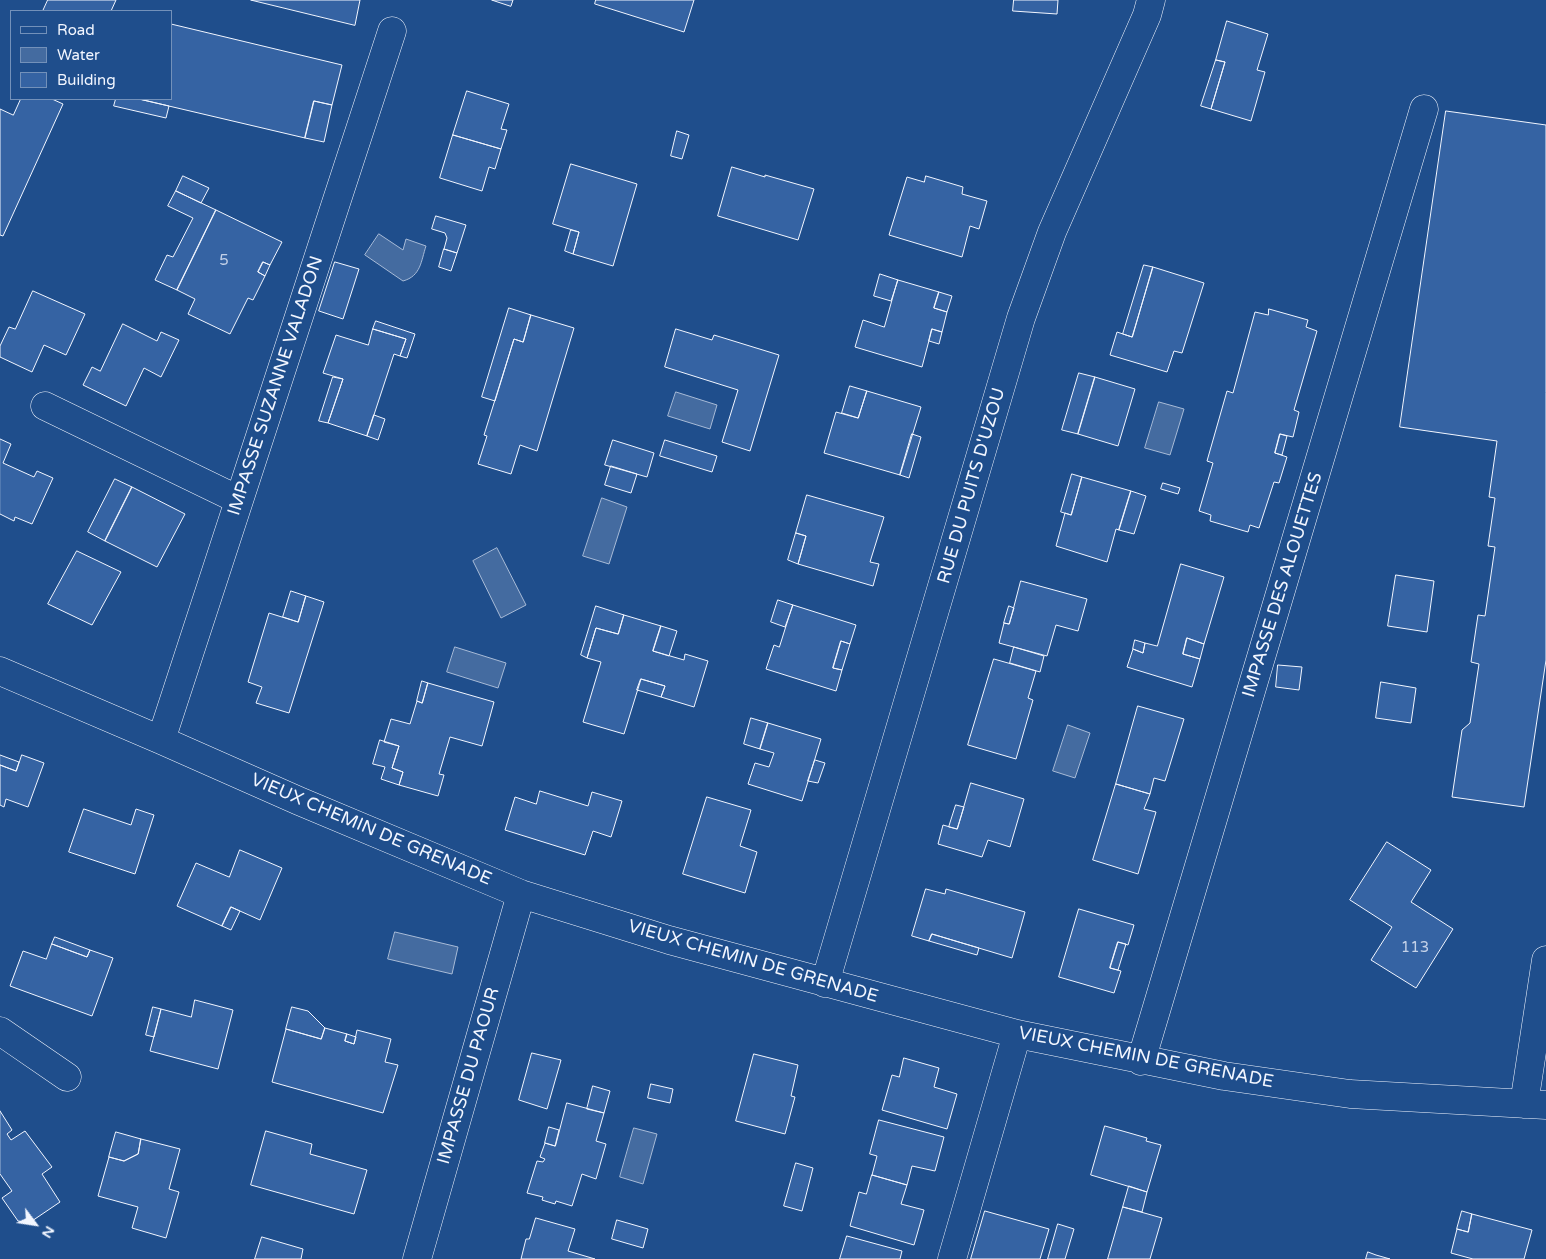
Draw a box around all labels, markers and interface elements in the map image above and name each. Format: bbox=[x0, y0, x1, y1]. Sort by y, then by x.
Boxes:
legend bbox=[10, 10, 172, 100]
text: Road bbox=[57, 21, 95, 39]
text: Water bbox=[57, 46, 100, 64]
text: Building bbox=[57, 71, 116, 89]
house number: 5 bbox=[219, 252, 229, 270]
street label: IMPASSE SUZANNE VALADON bbox=[224, 254, 328, 518]
street label: RUE DU PUITS D'UZOU bbox=[934, 385, 1010, 587]
street label: IMPASSE DES ALOUETTES bbox=[1238, 470, 1328, 700]
street label: VIEUX CHEMIN DE GRENADE bbox=[247, 769, 495, 891]
street label: VIEUX CHEMIN DE GRENADE bbox=[625, 916, 881, 1008]
house number: 113 bbox=[1401, 939, 1429, 957]
street label: IMPASSE DU PAOUR bbox=[433, 985, 505, 1167]
street label: VIEUX CHEMIN DE GRENADE bbox=[1017, 1023, 1275, 1093]
north arrow bbox=[10, 1199, 60, 1249]
text: N bbox=[38, 1223, 58, 1241]

